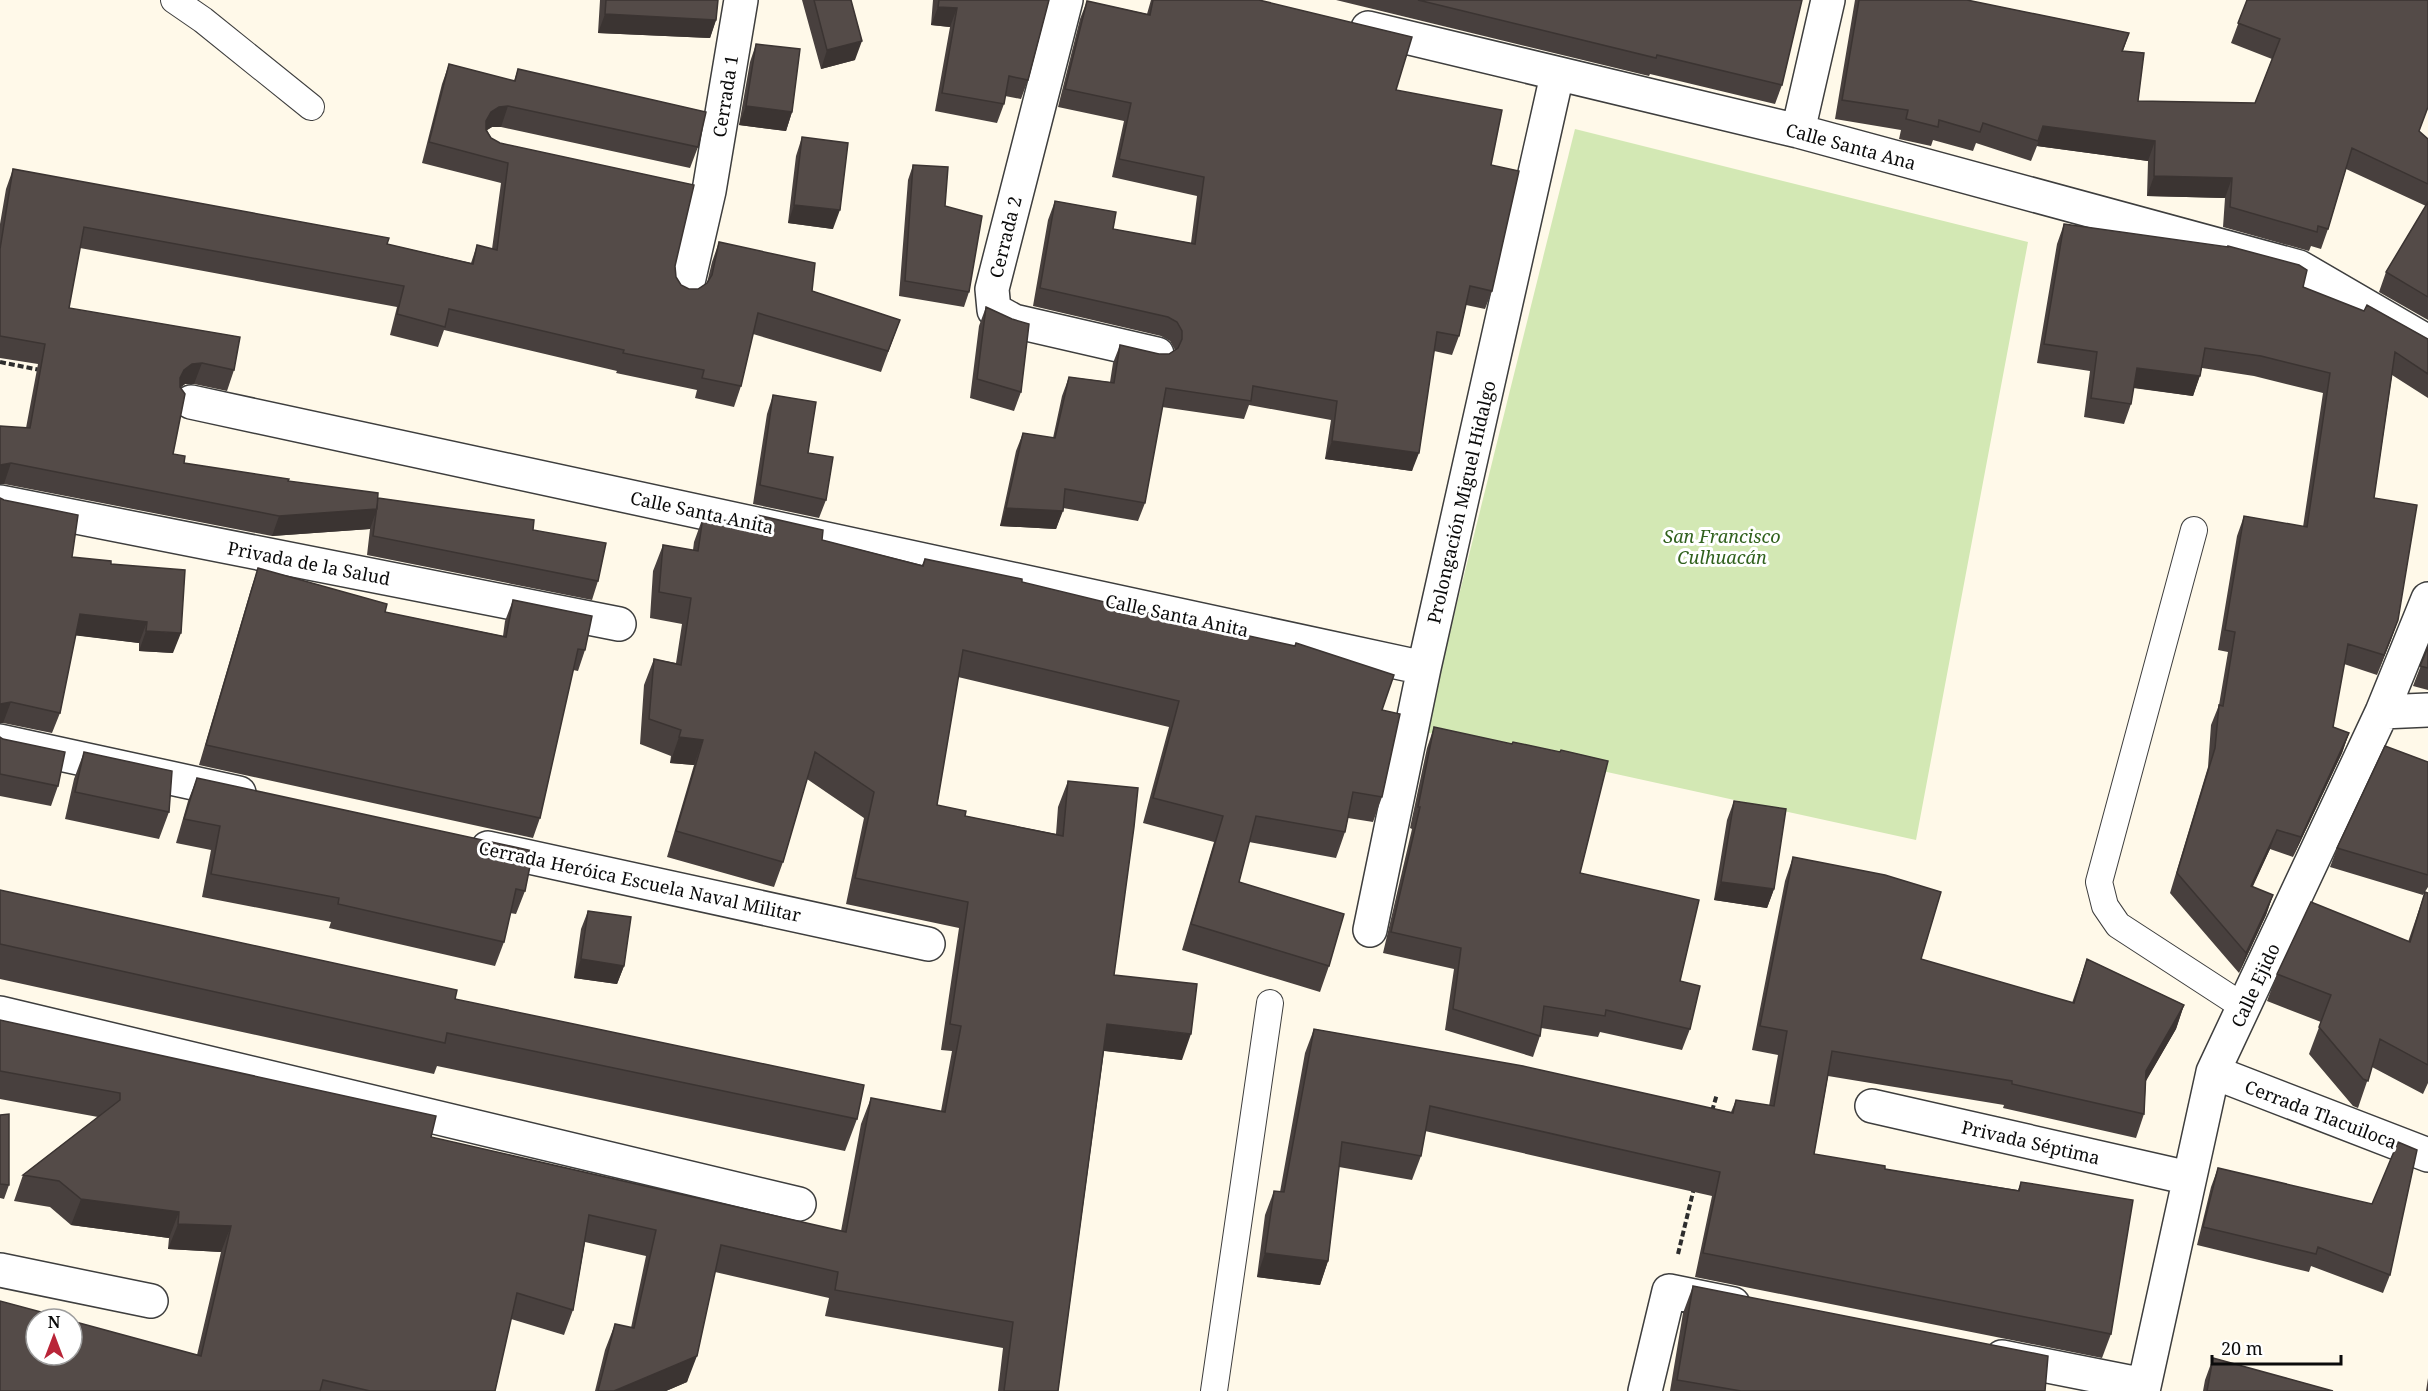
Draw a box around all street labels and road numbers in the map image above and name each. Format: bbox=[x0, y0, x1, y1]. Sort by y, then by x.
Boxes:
street label: Cerrada 1 bbox=[707, 53, 743, 139]
street label: Calle Santa Ana bbox=[1783, 117, 1919, 175]
street label: Cerrada 2 bbox=[983, 194, 1027, 280]
street label: Prolongación Miguel Hidalgo bbox=[1421, 378, 1501, 626]
street label: Calle Santa Anita bbox=[628, 485, 776, 539]
street label: Privada de la Salud bbox=[226, 535, 392, 591]
street label: Calle Santa Anita bbox=[1103, 588, 1251, 642]
street label: Cerrada Heróica Escuela Naval Militar bbox=[477, 835, 804, 927]
street label: Calle Ejido bbox=[2225, 939, 2285, 1031]
street label: Cerrada Tlacuiloca bbox=[2242, 1074, 2400, 1154]
street label: Privada Séptima bbox=[1959, 1114, 2103, 1170]

